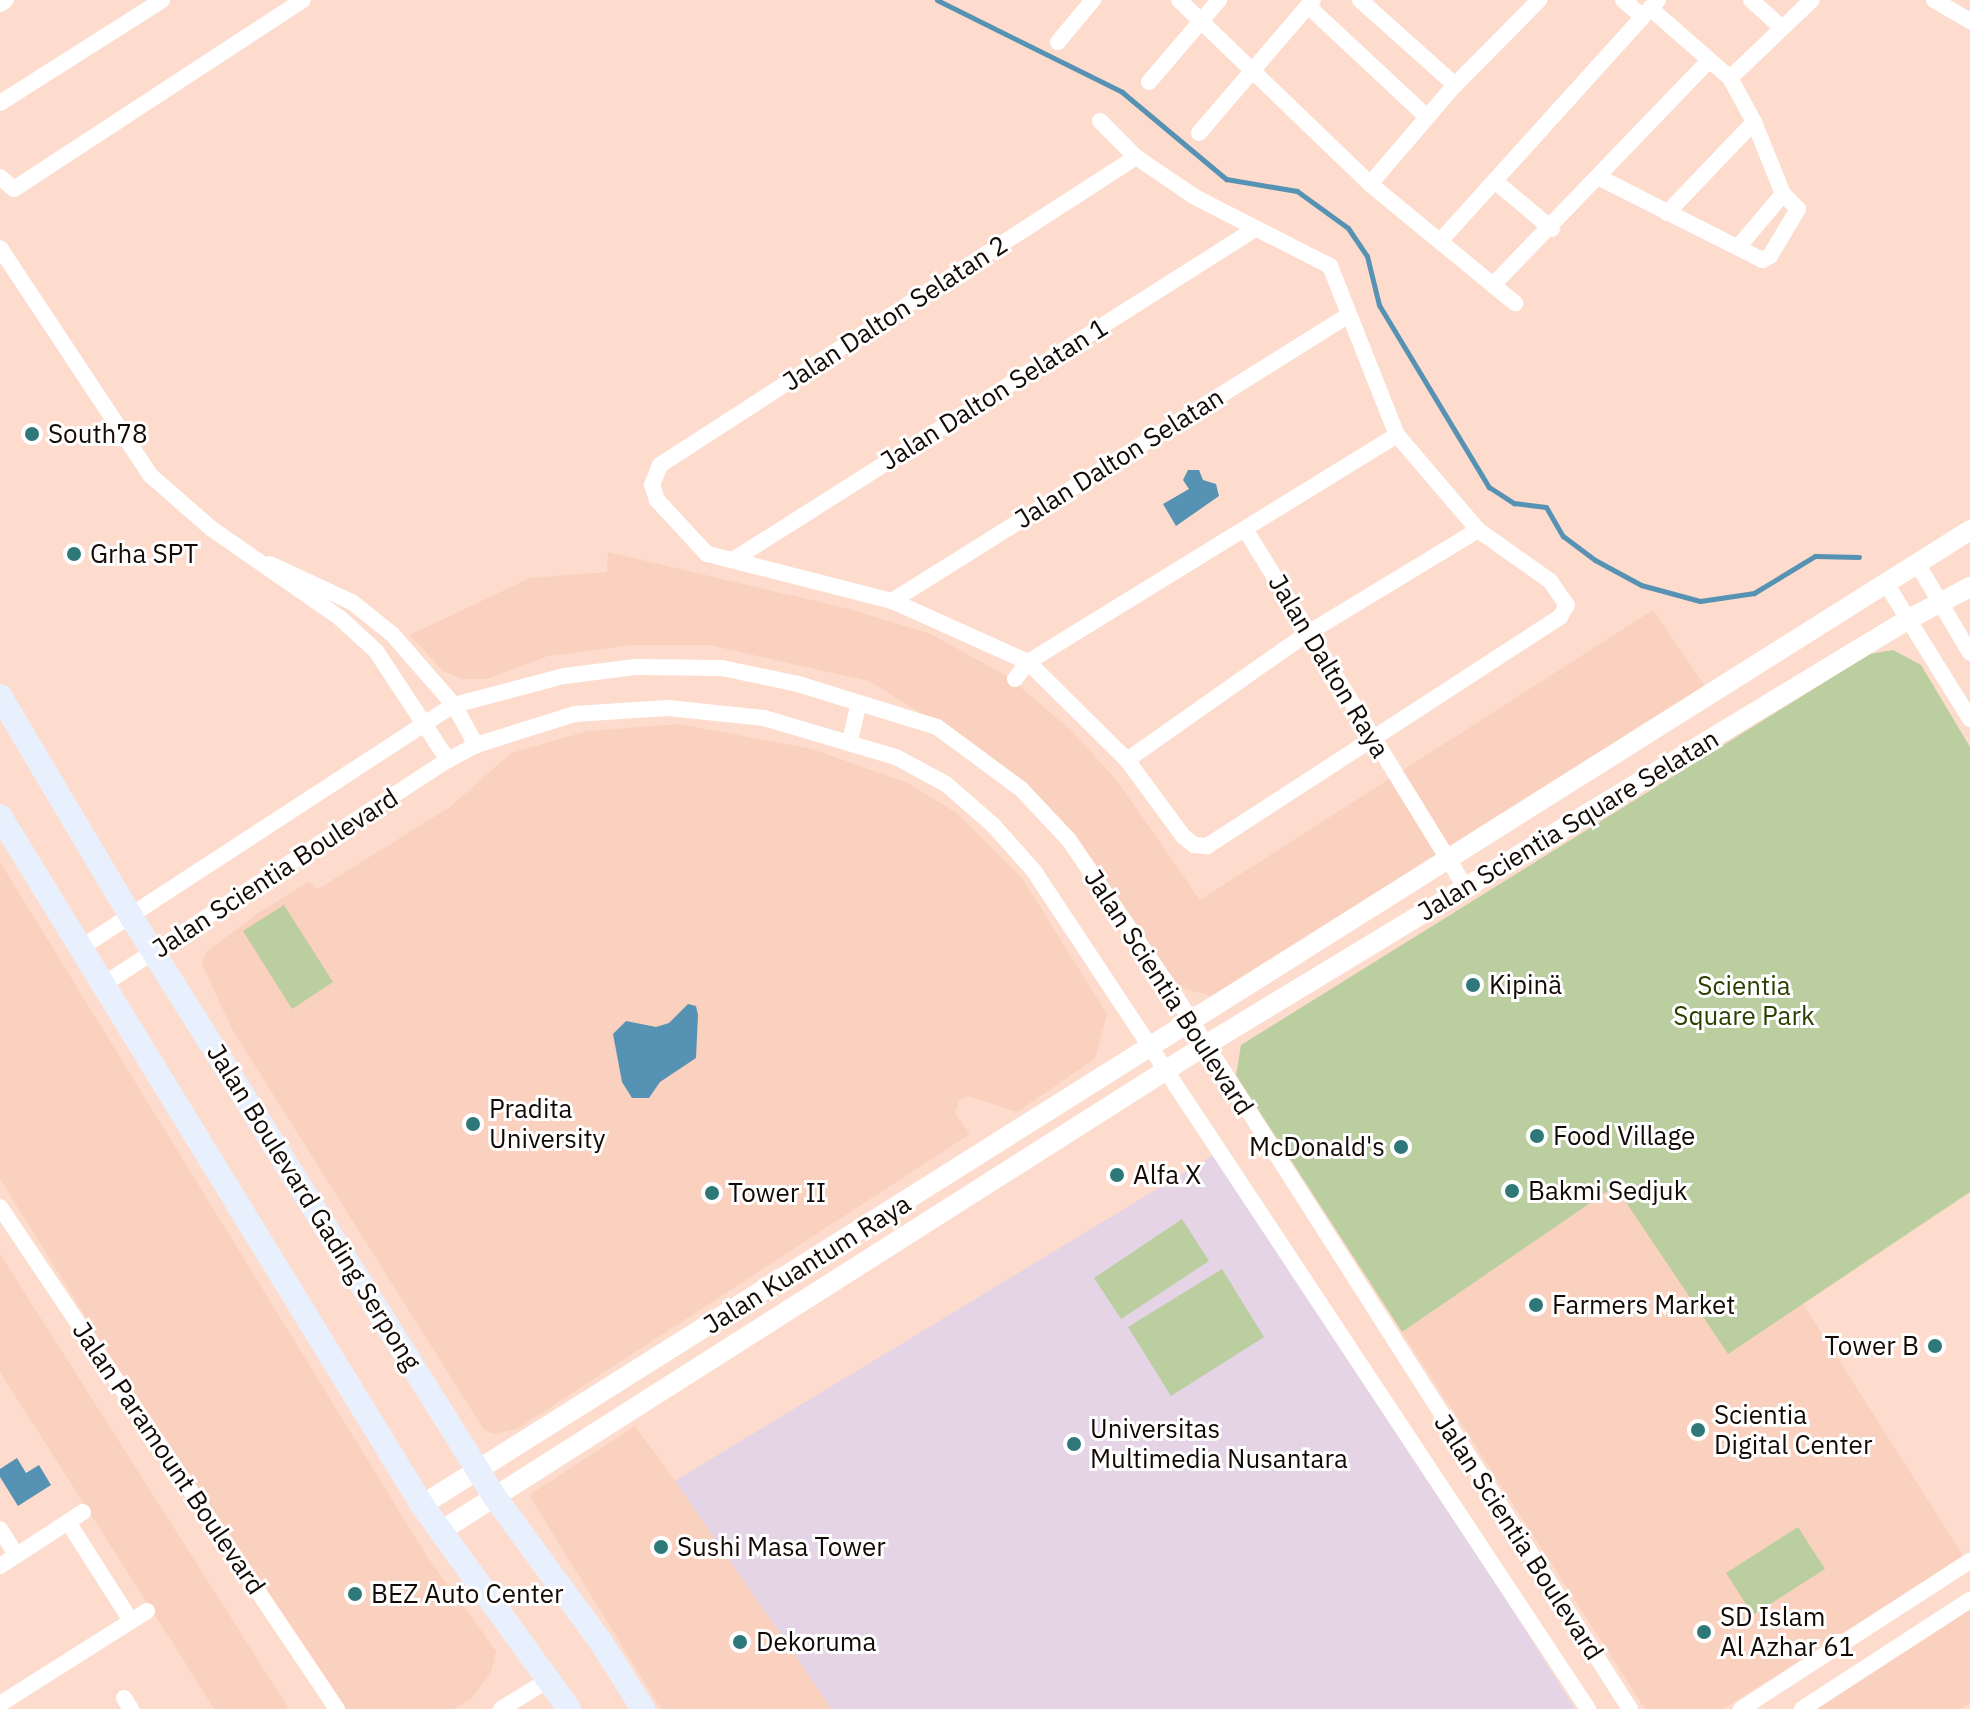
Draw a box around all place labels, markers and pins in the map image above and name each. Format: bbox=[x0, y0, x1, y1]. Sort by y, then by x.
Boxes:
place label: South78 bbox=[48, 418, 148, 450]
marker: South78 bbox=[23, 425, 41, 443]
place label: Grha SPT bbox=[90, 538, 198, 570]
marker: Grha SPT bbox=[65, 545, 83, 563]
place label: Kipinä bbox=[1489, 969, 1562, 1001]
marker: Kipinä bbox=[1464, 976, 1482, 994]
place label: Pradita University bbox=[489, 1093, 606, 1154]
marker: Pradita University bbox=[464, 1115, 482, 1133]
place label: Food Village bbox=[1553, 1120, 1695, 1152]
marker: Food Village bbox=[1528, 1127, 1546, 1145]
place label: McDonald's bbox=[1249, 1131, 1385, 1163]
marker: McDonald's bbox=[1392, 1138, 1410, 1156]
place label: Alfa X bbox=[1133, 1159, 1201, 1191]
marker: Alfa X bbox=[1108, 1166, 1126, 1184]
place label: Bakmi Sedjuk bbox=[1528, 1175, 1687, 1207]
place label: Tower II bbox=[728, 1177, 826, 1209]
marker: Bakmi Sedjuk bbox=[1503, 1182, 1521, 1200]
marker: Tower II bbox=[703, 1184, 721, 1202]
place label: Farmers Market bbox=[1552, 1289, 1735, 1321]
marker: Farmers Market bbox=[1527, 1296, 1545, 1314]
place label: Tower B bbox=[1825, 1330, 1919, 1362]
marker: Tower B bbox=[1926, 1337, 1944, 1355]
place label: Scientia Digital Center bbox=[1714, 1399, 1872, 1460]
place label: Universitas Multimedia Nusantara bbox=[1090, 1413, 1348, 1474]
marker: Scientia Digital Center bbox=[1689, 1421, 1707, 1439]
marker: Universitas Multimedia Nusantara bbox=[1065, 1435, 1083, 1453]
place label: Sushi Masa Tower bbox=[677, 1531, 886, 1563]
marker: Sushi Masa Tower bbox=[652, 1538, 670, 1556]
place label: BEZ Auto Center bbox=[371, 1578, 564, 1610]
marker: BEZ Auto Center bbox=[346, 1585, 364, 1603]
place label: SD Islam Al Azhar 61 bbox=[1720, 1601, 1854, 1662]
marker: SD Islam Al Azhar 61 bbox=[1695, 1623, 1713, 1641]
place label: Dekoruma bbox=[756, 1626, 876, 1658]
marker: Dekoruma bbox=[731, 1633, 749, 1651]

